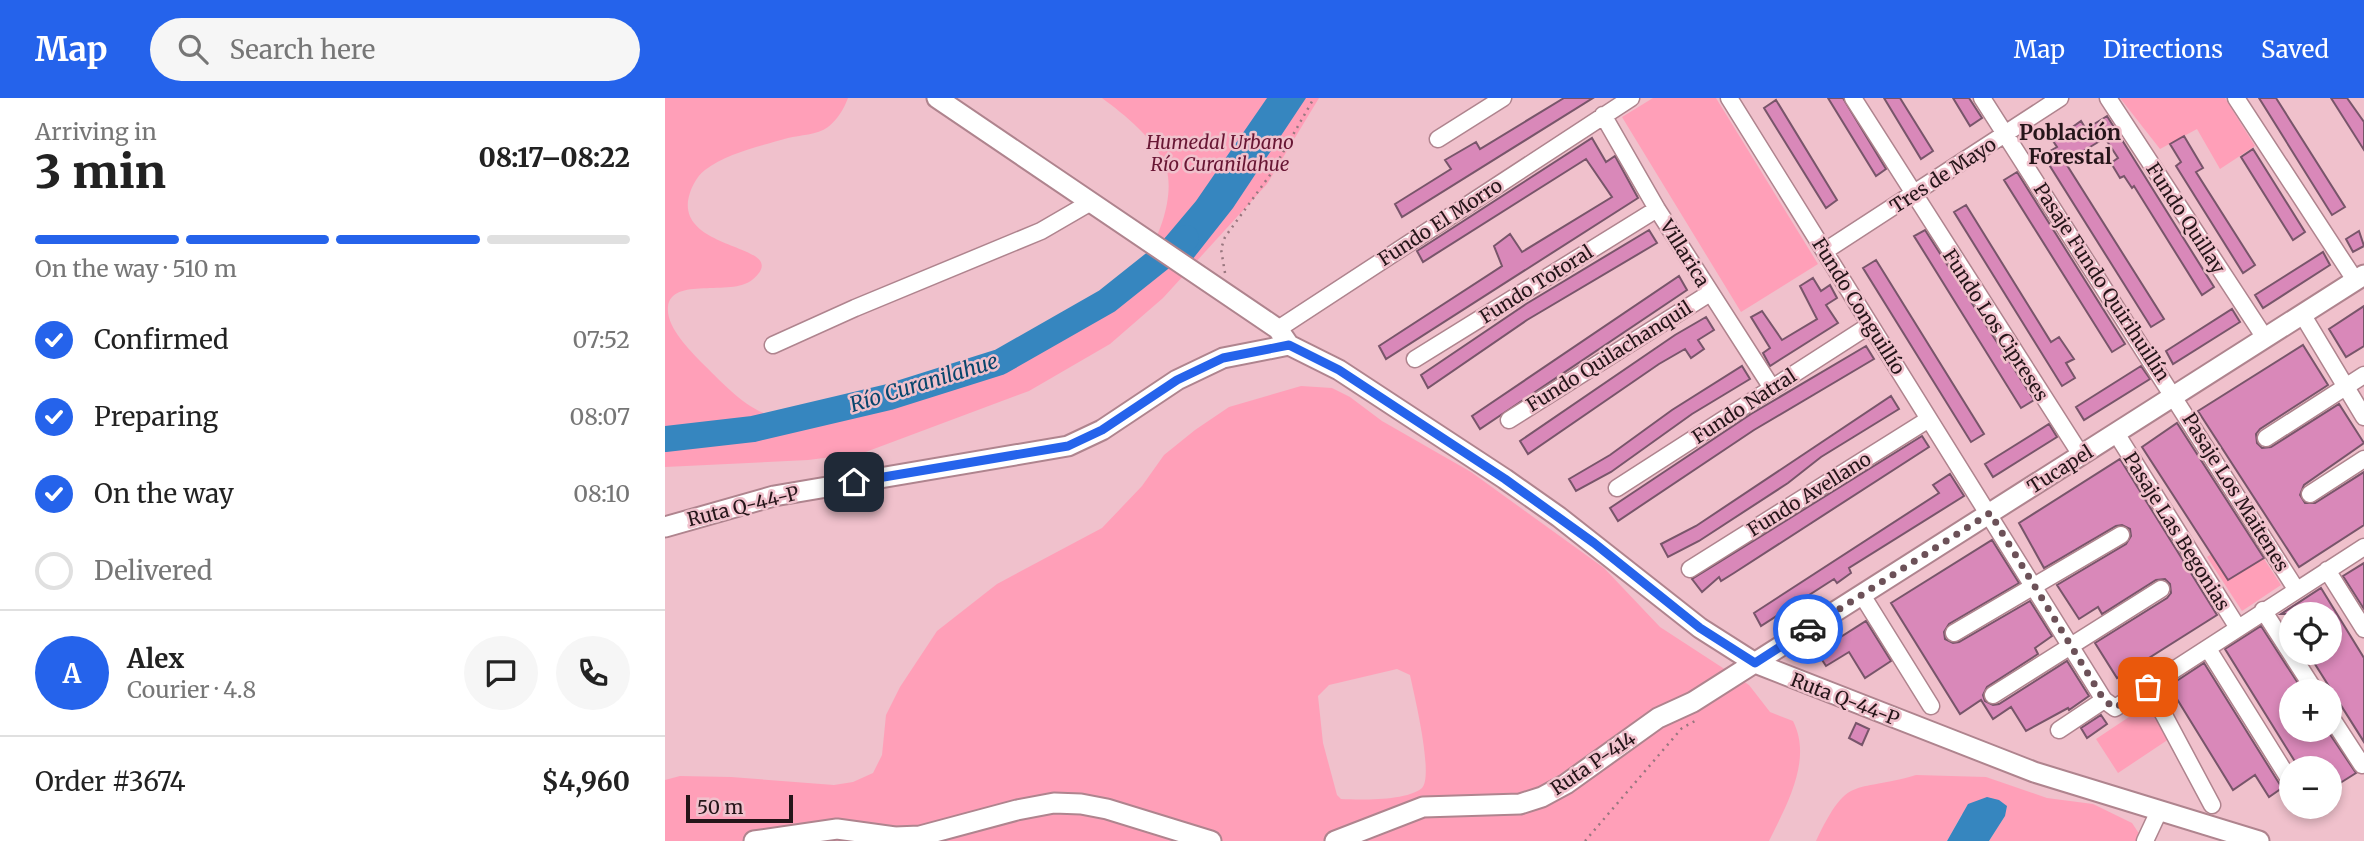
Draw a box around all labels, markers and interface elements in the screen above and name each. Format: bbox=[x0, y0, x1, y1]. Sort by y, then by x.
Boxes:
search box bbox=[150, 18, 640, 81]
text: Map bbox=[35, 29, 108, 70]
icon: search bbox=[174, 30, 212, 68]
text: Search here bbox=[230, 33, 375, 66]
text: Map bbox=[2014, 34, 2065, 65]
text: Directions bbox=[2103, 34, 2223, 65]
text: Saved bbox=[2261, 34, 2329, 65]
text: Arriving in bbox=[35, 117, 157, 146]
district label: Población Forestal bbox=[2019, 119, 2121, 170]
park label: Humedal Urbano Río Curanilahue bbox=[1145, 130, 1294, 176]
street label: Tres de Mayo bbox=[1885, 132, 2001, 218]
text: 08:17–08:22 bbox=[479, 141, 630, 174]
text: 3 min bbox=[35, 143, 166, 201]
street label: Fundo Quillay bbox=[2141, 158, 2231, 278]
street label: Fundo El Morro bbox=[1374, 173, 1506, 271]
street label: Pasaje Fundo Quirihuillín bbox=[2029, 178, 2176, 386]
street label: Villarica bbox=[1654, 214, 1715, 291]
street label: Fundo Conguillío bbox=[1807, 233, 1911, 379]
street label: Fundo Totoral bbox=[1475, 240, 1597, 328]
street label: Fundo Los Cipreses bbox=[1938, 245, 2054, 405]
text: On the way · 510 m bbox=[35, 254, 237, 283]
street label: Fundo Quilachanquil bbox=[1522, 295, 1696, 417]
icon: check bbox=[35, 321, 73, 359]
text: Confirmed bbox=[94, 323, 229, 356]
text: 07:52 bbox=[572, 325, 630, 354]
water label: Río Curanilahue bbox=[846, 347, 1001, 418]
street label: Fundo Natral bbox=[1687, 363, 1801, 449]
icon: check bbox=[35, 398, 73, 436]
text: Preparing bbox=[94, 400, 218, 433]
text: 08:07 bbox=[570, 402, 630, 431]
street label: Pasaje Los Maitenes bbox=[2177, 408, 2295, 576]
street label: Tucapel bbox=[2023, 440, 2097, 498]
street label: Fundo Avellano bbox=[1743, 446, 1875, 542]
street label: Pasaje Las Begonias bbox=[2119, 447, 2235, 615]
pin bbox=[824, 452, 884, 512]
icon: home bbox=[835, 463, 873, 501]
icon: check bbox=[35, 475, 73, 513]
text: On the way bbox=[94, 477, 234, 510]
text: 08:10 bbox=[573, 479, 630, 508]
street label: Ruta Q-44-P bbox=[685, 481, 801, 531]
text: Delivered bbox=[94, 554, 213, 587]
courier bbox=[1773, 594, 1843, 664]
map controls bbox=[2279, 602, 2342, 819]
button: locate bbox=[2279, 602, 2342, 665]
icon: car bbox=[1789, 610, 1827, 648]
button: chat bbox=[464, 636, 538, 710]
button: phone bbox=[556, 636, 630, 710]
text: Alex bbox=[127, 642, 184, 675]
text: A bbox=[63, 657, 81, 690]
pin bbox=[2118, 657, 2178, 717]
street label: Ruta Q-44-P bbox=[1787, 667, 1903, 731]
icon: bag bbox=[2129, 668, 2167, 706]
text: Courier · 4.8 bbox=[127, 675, 256, 704]
button: + bbox=[2279, 679, 2342, 742]
street label: Ruta P-414 bbox=[1546, 726, 1640, 800]
button: − bbox=[2279, 756, 2342, 819]
text: Order #3674 bbox=[35, 765, 186, 798]
text: $4,960 bbox=[542, 765, 630, 798]
scale bar bbox=[686, 792, 793, 824]
text: 50 m bbox=[697, 795, 743, 819]

